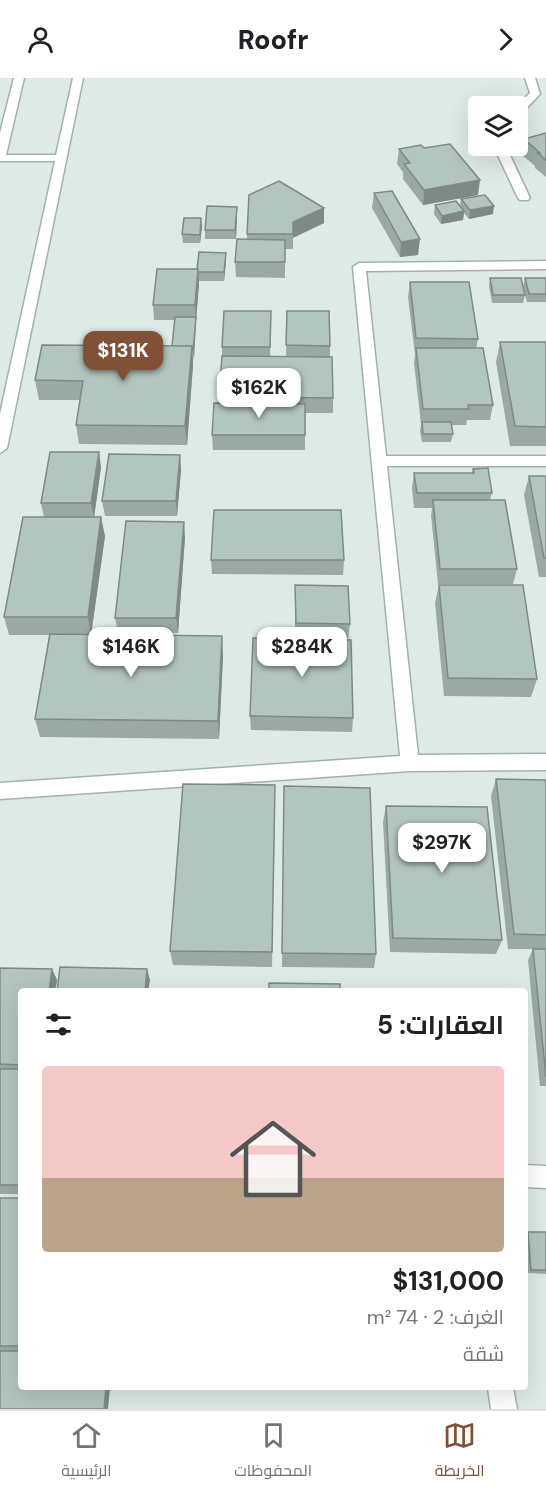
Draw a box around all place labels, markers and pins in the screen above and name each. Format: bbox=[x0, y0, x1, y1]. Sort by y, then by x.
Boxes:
pin: $131K bbox=[81, 331, 165, 382]
pin: $162K bbox=[217, 368, 301, 419]
pin: $146K bbox=[89, 627, 173, 678]
pin: $284K bbox=[260, 627, 344, 678]
pin: $297K bbox=[400, 823, 484, 874]

